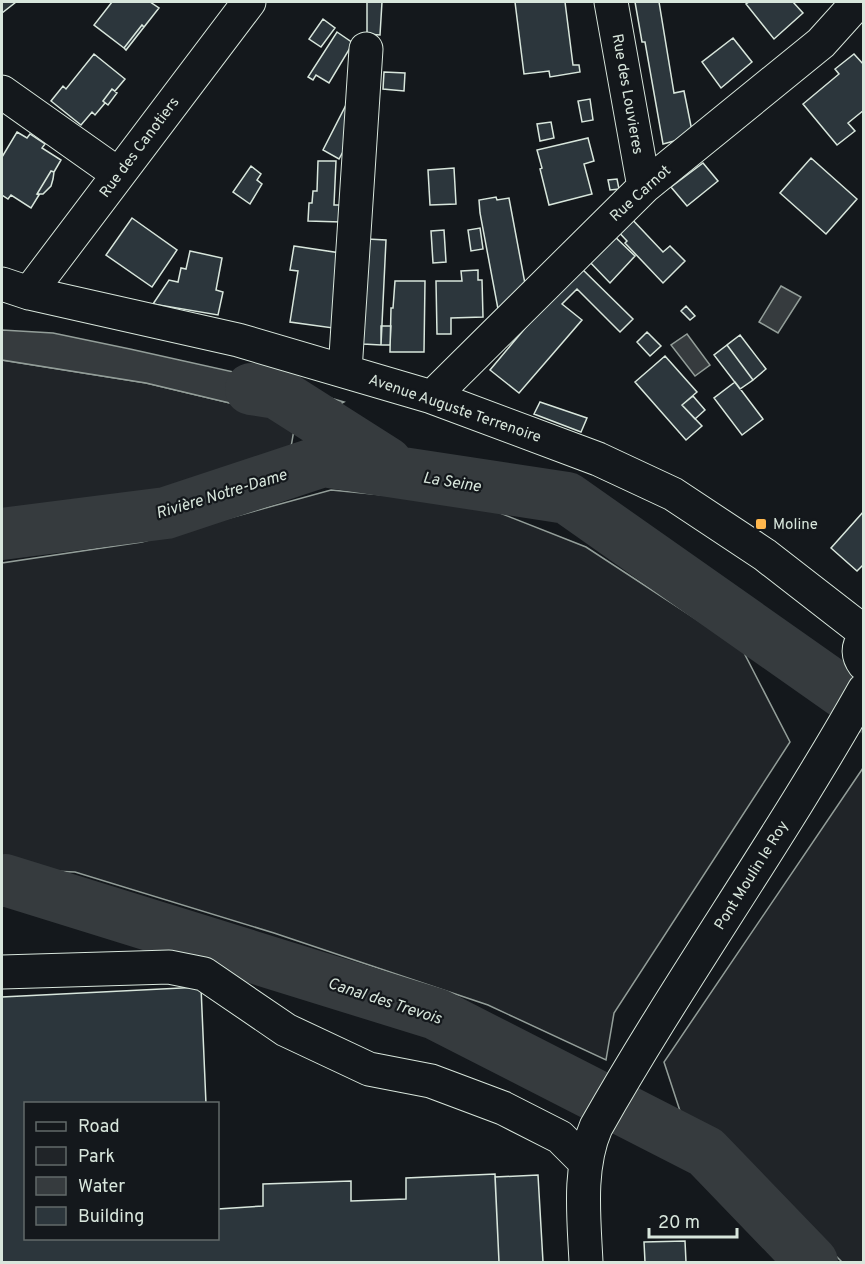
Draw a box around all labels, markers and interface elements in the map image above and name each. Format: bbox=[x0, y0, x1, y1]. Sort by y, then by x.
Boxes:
street label: Rue des Louvieres bbox=[607, 32, 646, 156]
street label: Rue des Canotiers bbox=[96, 94, 184, 202]
street label: Rue Carnot bbox=[606, 162, 676, 227]
street label: Avenue Auguste Terrenoire bbox=[366, 371, 543, 448]
water label: Rivière Notre-Dame bbox=[154, 465, 290, 524]
water label: La Seine bbox=[421, 469, 483, 498]
place label: Moline bbox=[773, 516, 818, 535]
marker: Moline bbox=[754, 517, 768, 531]
street label: Pont Moulin le Roy bbox=[711, 818, 794, 934]
water label: Canal des Trevois bbox=[325, 974, 445, 1030]
legend bbox=[24, 1102, 219, 1240]
text: Road bbox=[78, 1116, 120, 1139]
text: Park bbox=[78, 1146, 115, 1169]
text: Water bbox=[78, 1176, 125, 1199]
scale bar bbox=[649, 1201, 738, 1239]
text: Building bbox=[78, 1206, 144, 1229]
text: 20 m bbox=[658, 1212, 700, 1235]

